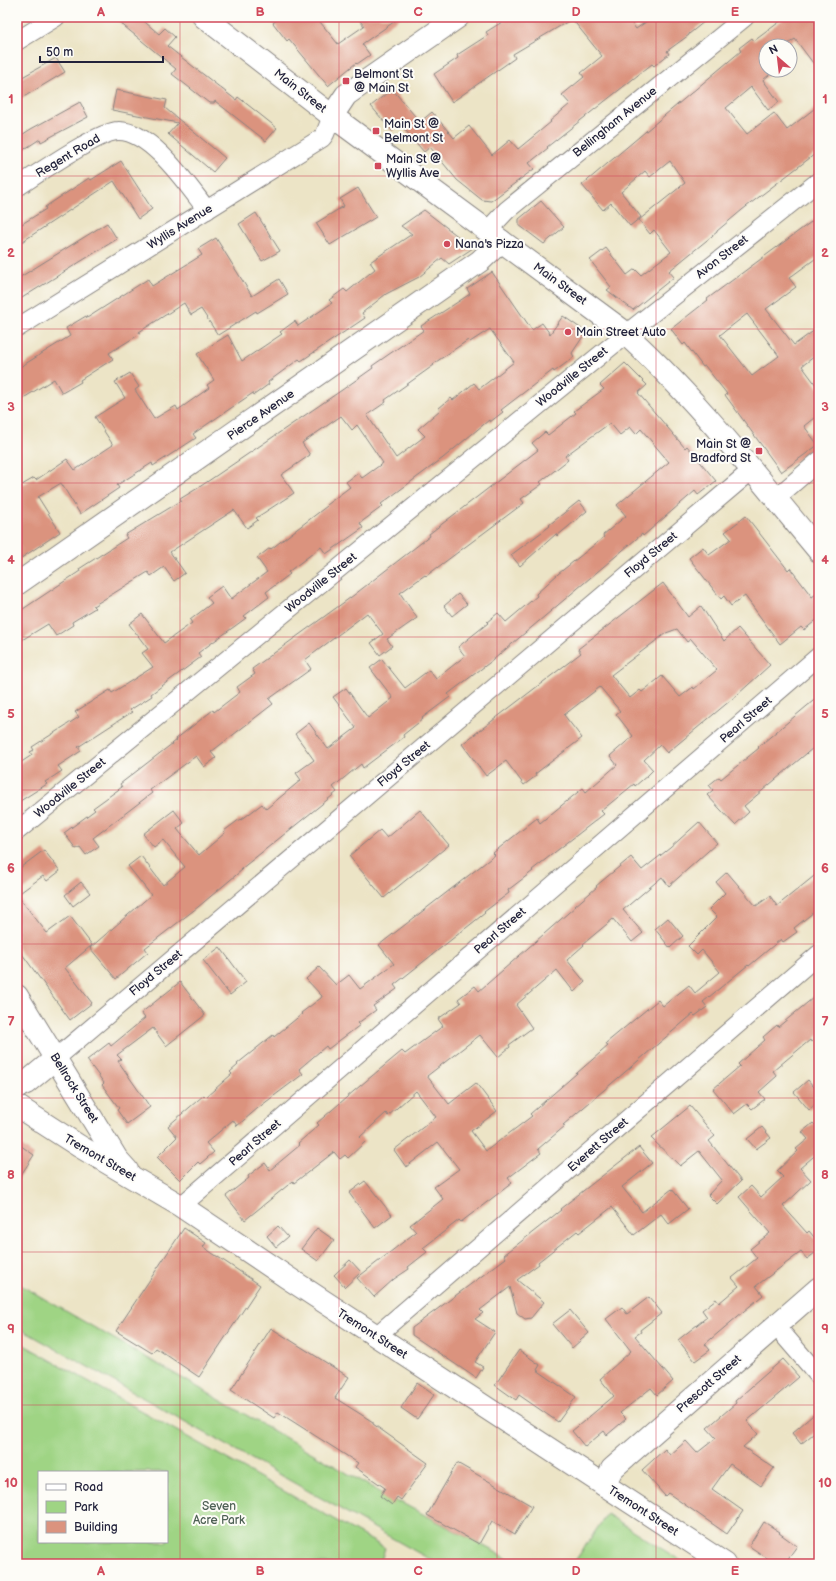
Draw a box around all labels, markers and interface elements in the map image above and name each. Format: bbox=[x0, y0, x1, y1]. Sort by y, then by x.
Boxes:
text: A bbox=[96, 4, 105, 20]
text: B bbox=[255, 4, 265, 20]
text: C bbox=[413, 4, 423, 20]
text: D bbox=[571, 4, 581, 20]
text: E bbox=[731, 4, 740, 20]
scale bar bbox=[40, 38, 163, 64]
north arrow bbox=[758, 38, 798, 78]
text: N bbox=[767, 42, 780, 57]
text: 50 m bbox=[46, 45, 73, 60]
street label: Main Street bbox=[271, 66, 330, 116]
place label: Belmont St @ Main St bbox=[354, 67, 413, 96]
marker: Belmont St @ Main St bbox=[341, 76, 351, 86]
street label: Bellingham Avenue bbox=[570, 83, 660, 161]
text: 1 bbox=[8, 91, 14, 107]
text: 1 bbox=[822, 91, 828, 107]
place label: Main St @ Belmont St bbox=[384, 117, 443, 146]
marker: Main St @ Belmont St bbox=[371, 126, 381, 136]
street label: Regent Road bbox=[33, 131, 103, 181]
place label: Main St @ Wyllis Ave bbox=[386, 152, 441, 181]
marker: Main St @ Wyllis Ave bbox=[373, 161, 383, 171]
street label: Wyllis Avenue bbox=[145, 201, 215, 253]
street label: Avon Street bbox=[693, 232, 751, 282]
place label: Nana's Pizza bbox=[455, 237, 524, 252]
marker: Nana's Pizza bbox=[442, 239, 452, 249]
text: 2 bbox=[7, 245, 15, 261]
text: 2 bbox=[821, 245, 829, 261]
street label: Main Street bbox=[530, 260, 590, 309]
place label: Main Street Auto bbox=[576, 325, 666, 340]
marker: Main Street Auto bbox=[563, 327, 573, 337]
street label: Woodville Street bbox=[533, 343, 611, 410]
street label: Pierce Avenue bbox=[225, 386, 297, 444]
text: 3 bbox=[7, 399, 15, 415]
text: 3 bbox=[821, 399, 829, 415]
place label: Main St @ Bradford St bbox=[690, 437, 751, 466]
marker: Main St @ Bradford St bbox=[754, 446, 764, 456]
street label: Floyd Street bbox=[622, 528, 681, 581]
street label: Woodville Street bbox=[282, 549, 360, 616]
text: 4 bbox=[7, 552, 15, 568]
text: 4 bbox=[821, 552, 829, 568]
street label: Pearl Street bbox=[717, 693, 775, 747]
text: 5 bbox=[7, 706, 15, 722]
text: 5 bbox=[821, 706, 829, 722]
street label: Floyd Street bbox=[375, 737, 434, 790]
street label: Woodville Street bbox=[31, 754, 109, 821]
text: 6 bbox=[7, 860, 15, 876]
text: 6 bbox=[821, 860, 829, 876]
street label: Pearl Street bbox=[471, 904, 529, 958]
street label: Floyd Street bbox=[127, 946, 186, 999]
text: 7 bbox=[7, 1014, 15, 1030]
text: 7 bbox=[821, 1014, 829, 1030]
street label: Bellrock Street bbox=[46, 1050, 102, 1126]
street label: Everett Street bbox=[565, 1114, 632, 1175]
street label: Pearl Street bbox=[226, 1116, 284, 1170]
street label: Tremont Street bbox=[61, 1131, 139, 1185]
text: 8 bbox=[7, 1167, 15, 1183]
text: 8 bbox=[821, 1167, 829, 1183]
street label: Tremont Street bbox=[334, 1306, 410, 1363]
text: 9 bbox=[7, 1321, 15, 1337]
text: 9 bbox=[821, 1321, 829, 1337]
street label: Prescott Street bbox=[673, 1352, 745, 1416]
legend bbox=[38, 1471, 168, 1543]
text: 10 bbox=[4, 1475, 18, 1491]
text: 10 bbox=[818, 1475, 832, 1491]
text: Road bbox=[74, 1480, 103, 1495]
street label: Tremont Street bbox=[605, 1483, 681, 1540]
park label: Seven Acre Park bbox=[193, 1499, 245, 1528]
text: Park bbox=[74, 1500, 98, 1515]
text: Building bbox=[74, 1520, 118, 1535]
text: A bbox=[96, 1563, 105, 1579]
text: B bbox=[255, 1563, 265, 1579]
text: C bbox=[413, 1563, 423, 1579]
text: D bbox=[571, 1563, 581, 1579]
text: E bbox=[731, 1563, 740, 1579]

